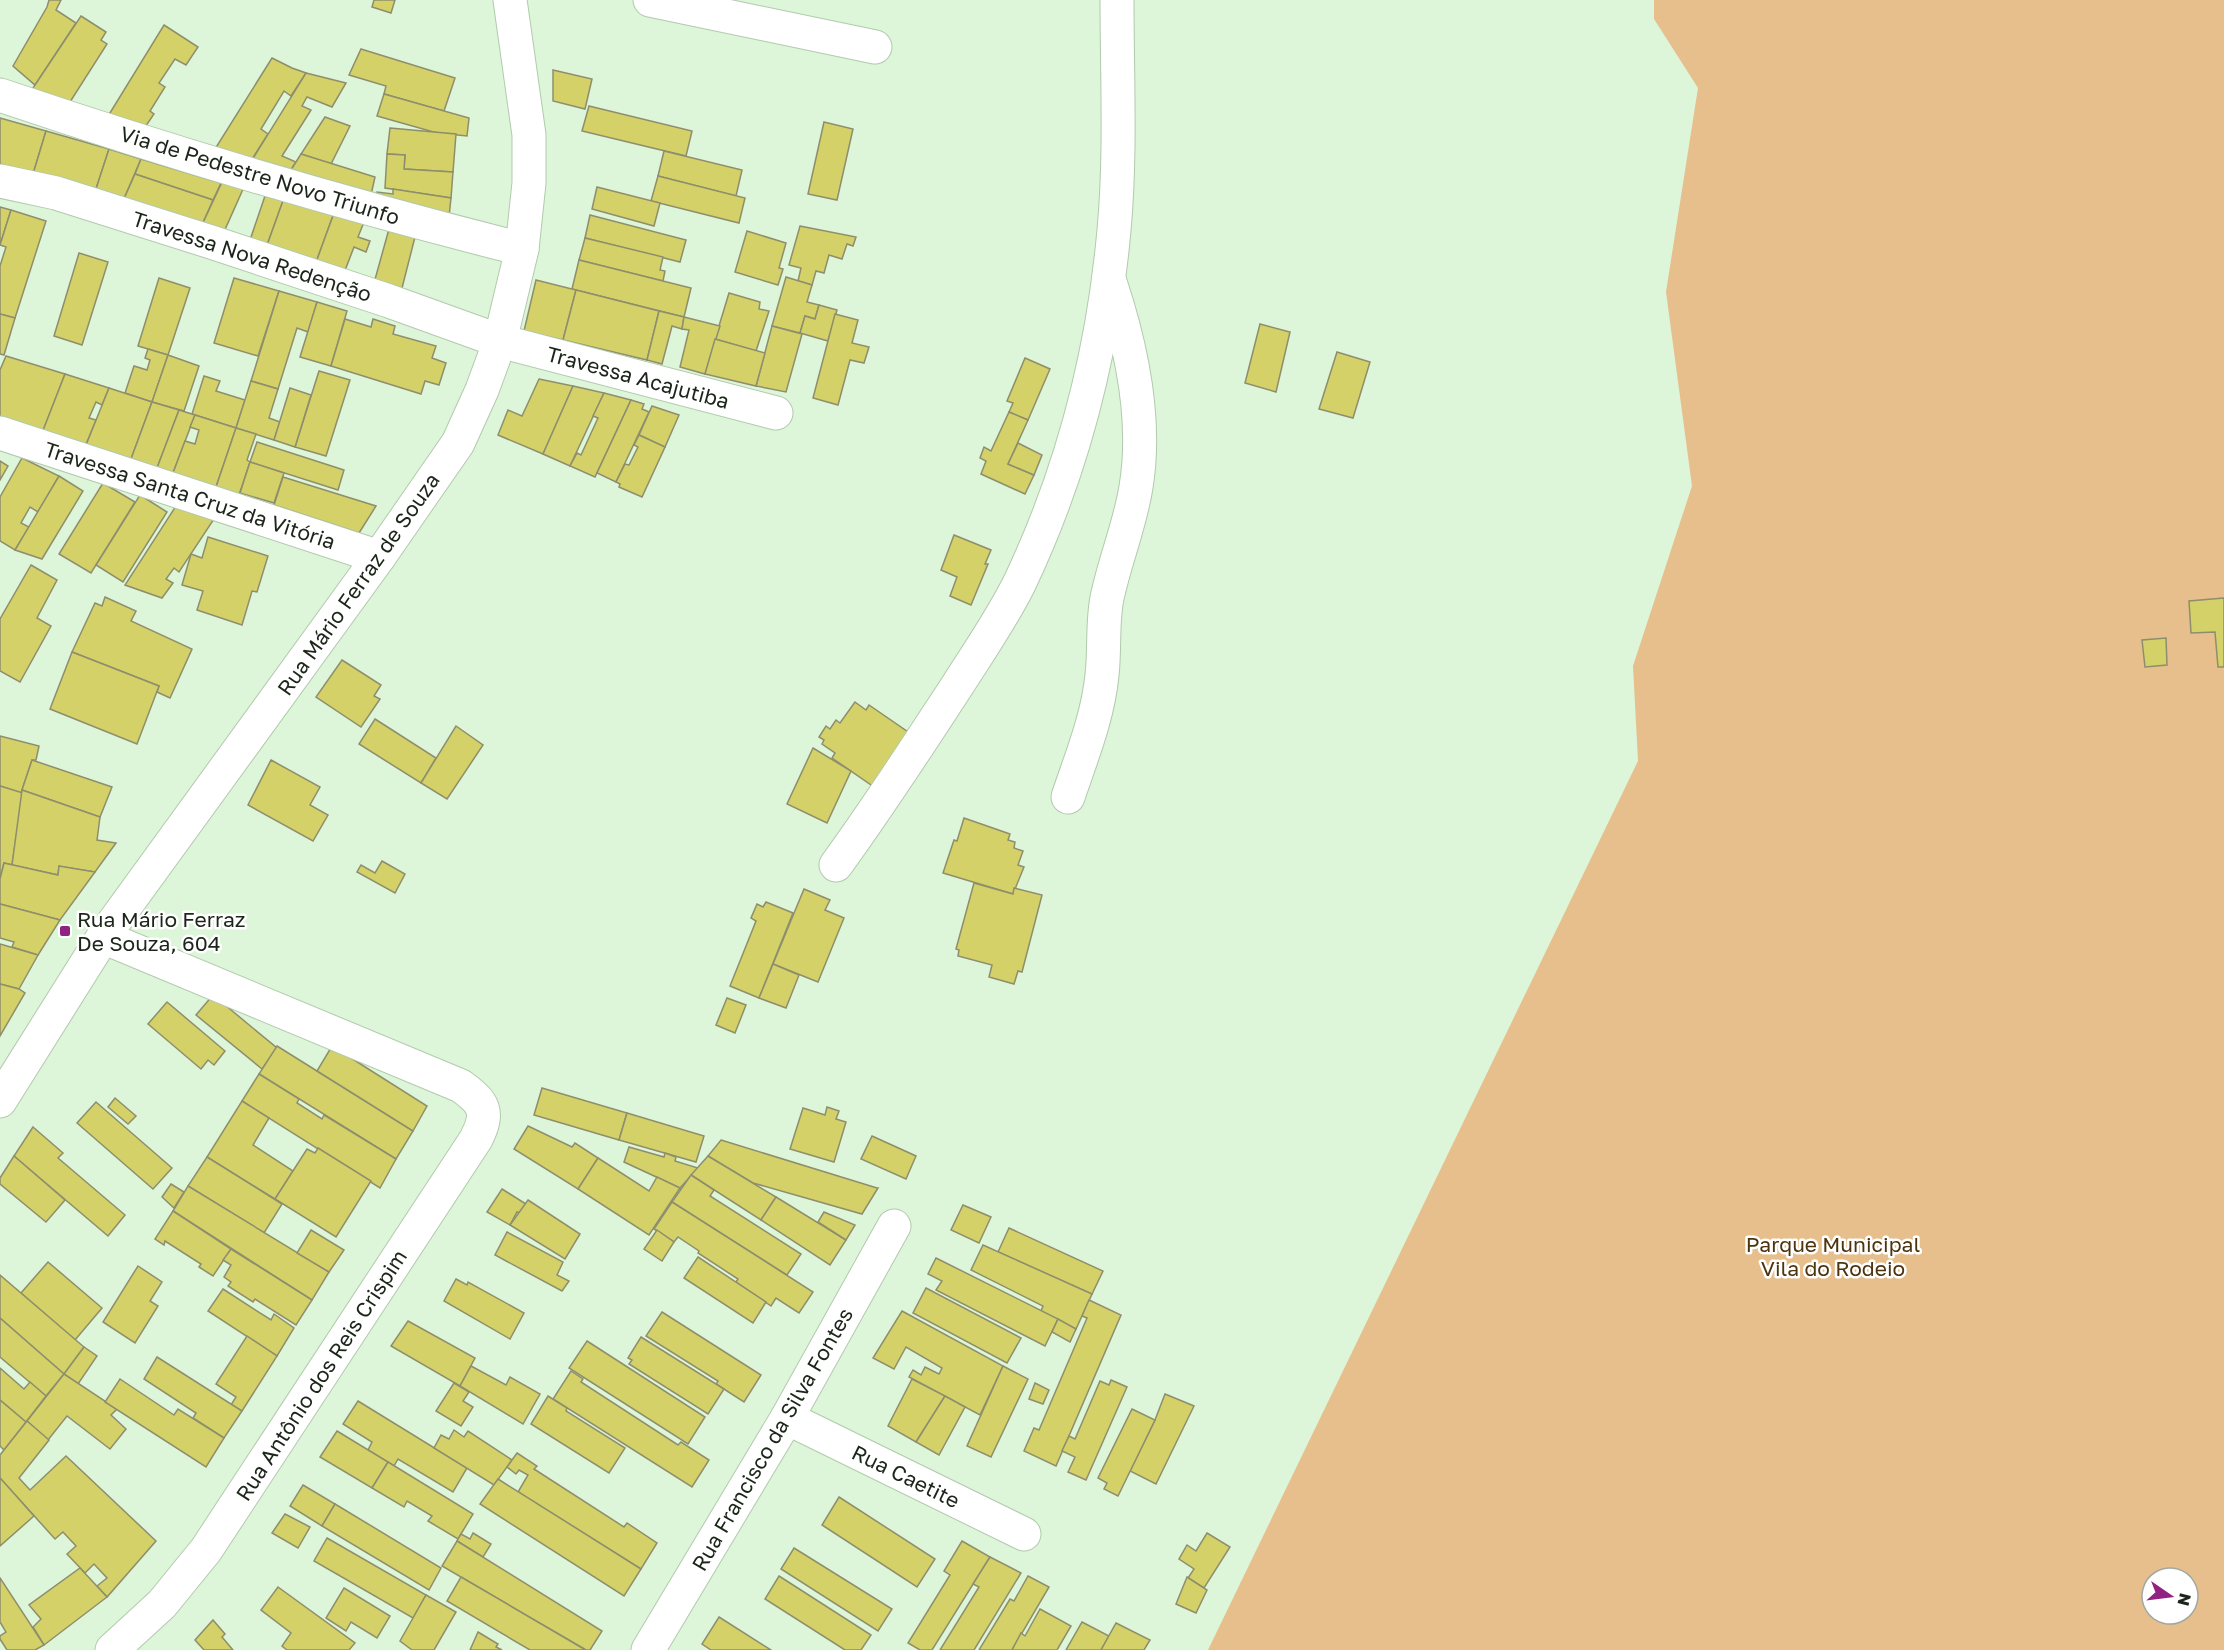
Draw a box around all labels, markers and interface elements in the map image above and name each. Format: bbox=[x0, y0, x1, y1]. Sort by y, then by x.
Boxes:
street label: Via de Pedestre Novo Triunfo bbox=[117, 120, 403, 230]
street label: Travessa Nova Redenção bbox=[129, 205, 375, 307]
street label: Travessa Acajutiba bbox=[544, 340, 732, 414]
street label: Travessa Santa Cruz da Vitória bbox=[41, 436, 339, 554]
street label: Rua Mário Ferraz de Souza bbox=[271, 468, 445, 700]
place label: Rua Mário Ferraz De Souza, 604 bbox=[77, 906, 245, 956]
marker: Rua Mário Ferraz De Souza, 604 bbox=[58, 924, 72, 938]
park label: Parque Municipal Vila do Rodeio bbox=[1746, 1231, 1920, 1281]
street label: Rua Antônio dos Reis Crispim bbox=[230, 1244, 412, 1506]
street label: Rua Francisco da Silva Fontes bbox=[686, 1303, 858, 1575]
street label: Rua Caetite bbox=[848, 1439, 964, 1513]
north arrow bbox=[2140, 1566, 2200, 1626]
text: N bbox=[2173, 1591, 2196, 1608]

